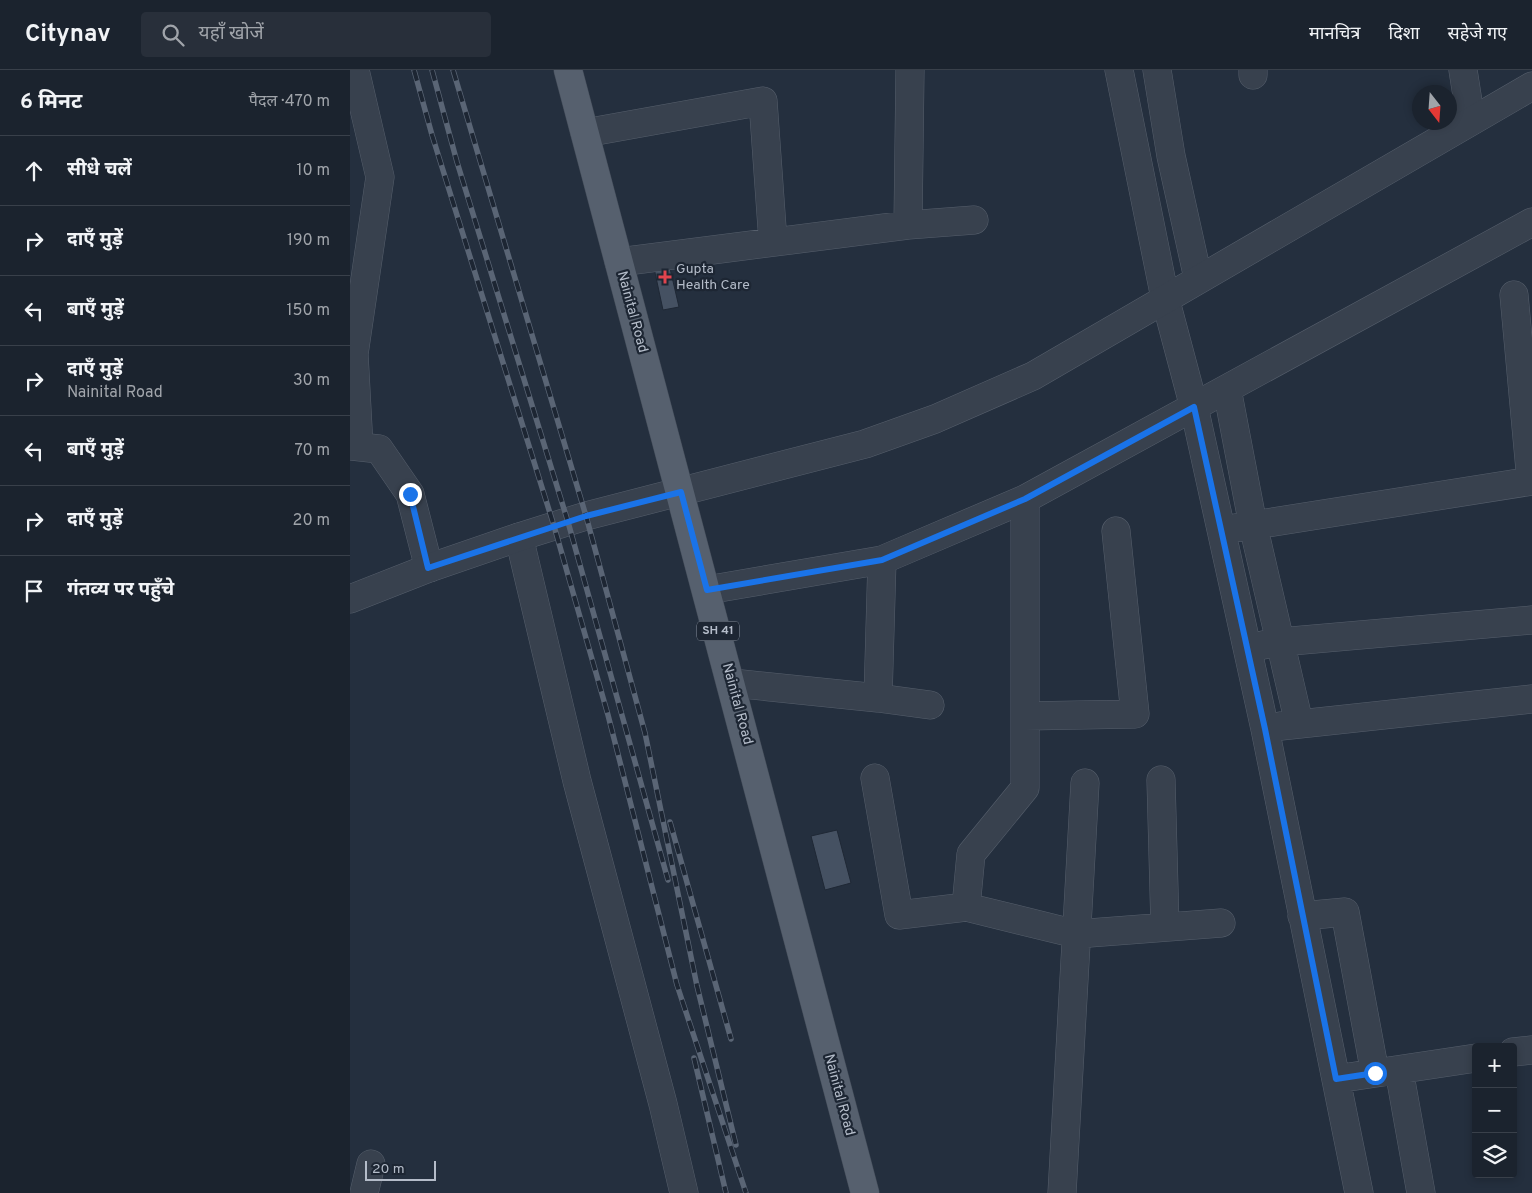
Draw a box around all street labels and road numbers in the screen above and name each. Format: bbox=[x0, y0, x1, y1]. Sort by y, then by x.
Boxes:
street label: Nainital Road bbox=[613, 269, 651, 355]
road number: SH 41 bbox=[697, 622, 739, 640]
street label: Nainital Road bbox=[718, 661, 756, 747]
street label: Nainital Road bbox=[820, 1052, 858, 1138]

